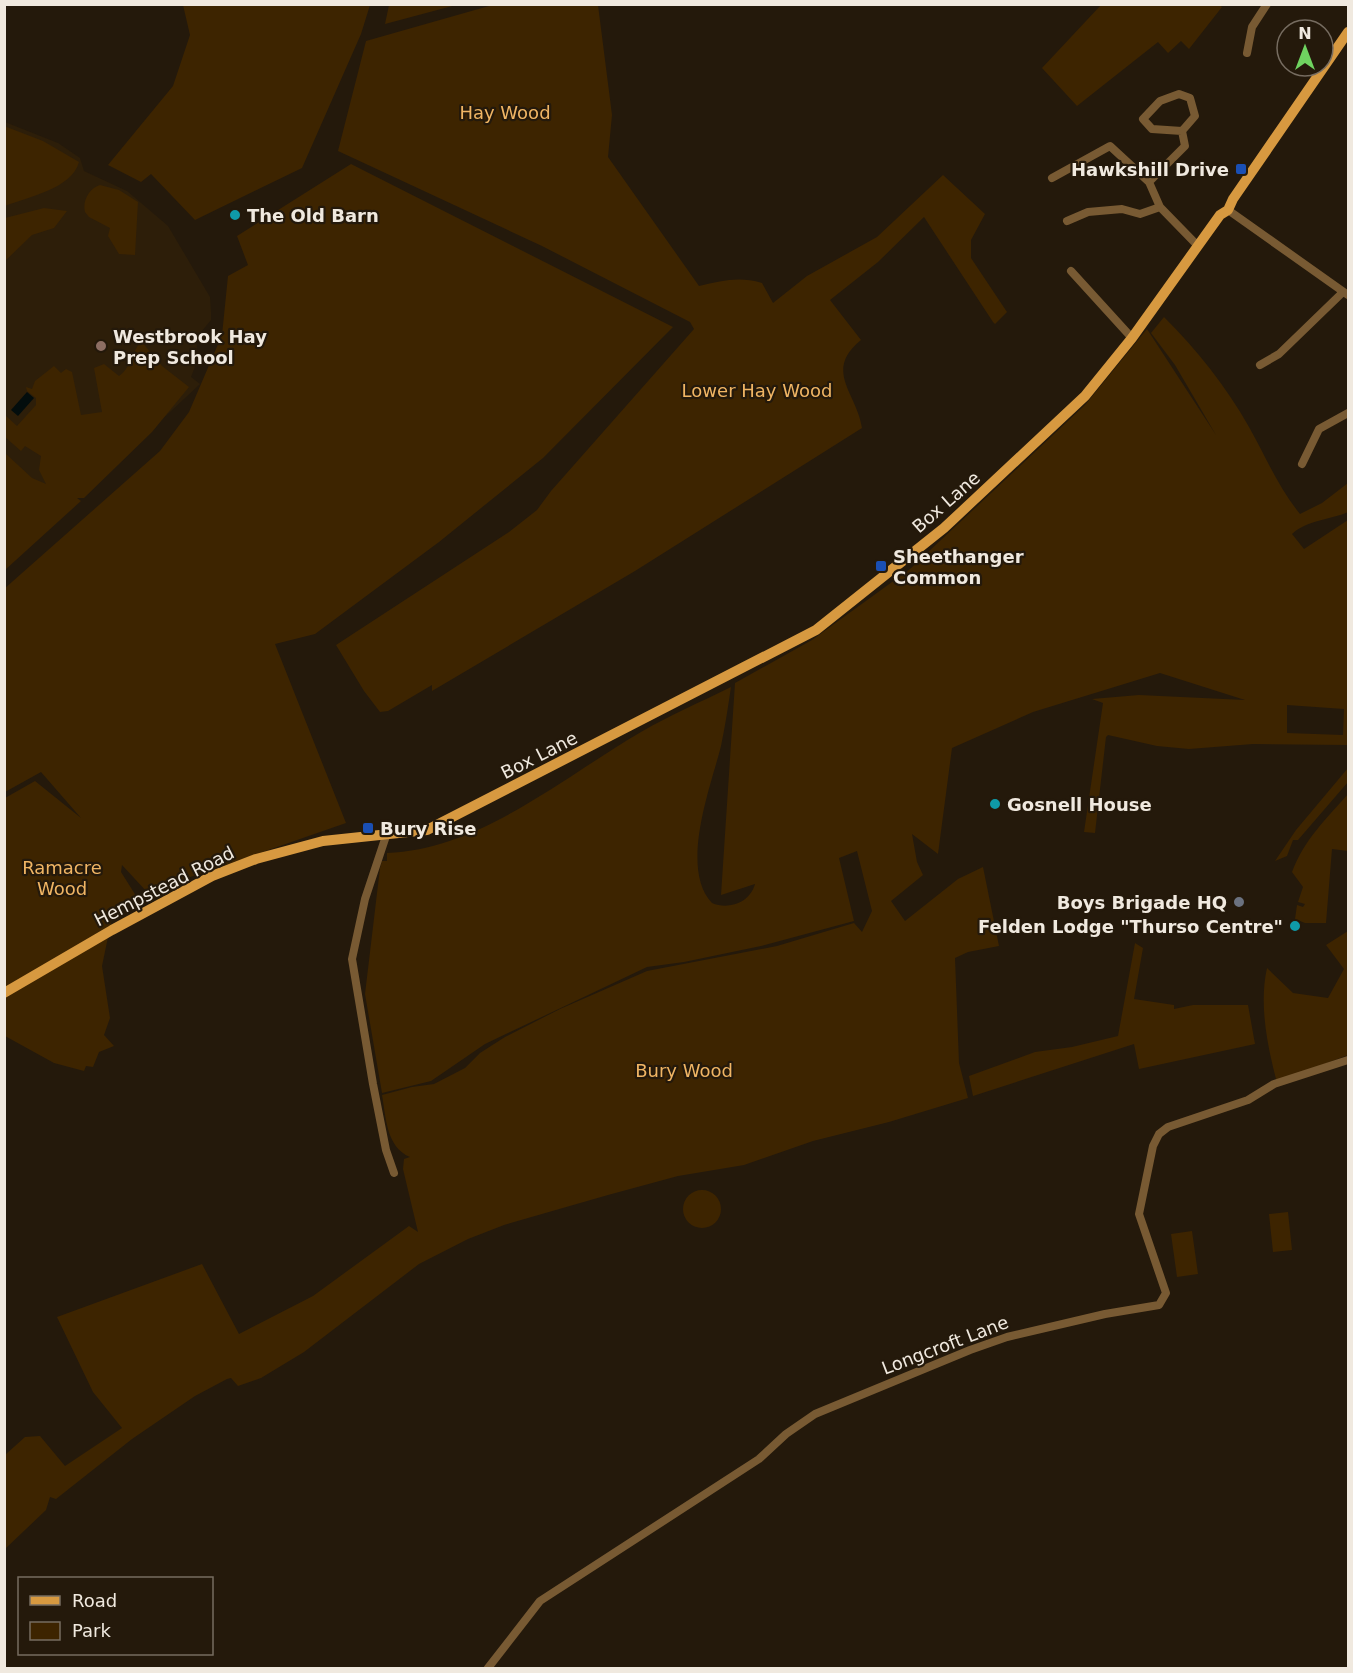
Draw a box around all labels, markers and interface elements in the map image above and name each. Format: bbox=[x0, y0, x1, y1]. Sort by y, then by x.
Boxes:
north arrow bbox=[1275, 18, 1335, 78]
text: N bbox=[1298, 24, 1312, 43]
park label: Hay Wood bbox=[459, 102, 551, 123]
place label: Hawkshill Drive bbox=[1071, 159, 1229, 180]
marker: Hawkshill Drive bbox=[1234, 162, 1248, 176]
place label: The Old Barn bbox=[247, 205, 379, 226]
marker: The Old Barn bbox=[228, 208, 242, 222]
place label: Westbrook Hay Prep School bbox=[113, 326, 267, 368]
marker: Westbrook Hay Prep School bbox=[94, 339, 108, 353]
park label: Lower Hay Wood bbox=[682, 380, 832, 401]
street label: Box Lane bbox=[908, 467, 984, 537]
place label: Sheethanger Common bbox=[893, 546, 1024, 588]
marker: Sheethanger Common bbox=[874, 559, 888, 573]
street label: Box Lane bbox=[497, 727, 581, 783]
place label: Gosnell House bbox=[1007, 794, 1152, 815]
marker: Gosnell House bbox=[988, 797, 1002, 811]
place label: Bury Rise bbox=[380, 818, 476, 839]
marker: Bury Rise bbox=[361, 821, 375, 835]
street label: Hempstead Road bbox=[90, 842, 238, 930]
park label: Ramacre Wood bbox=[22, 857, 102, 899]
place label: Boys Brigade HQ bbox=[1057, 892, 1227, 913]
marker: Boys Brigade HQ bbox=[1232, 895, 1246, 909]
place label: Felden Lodge "Thurso Centre" bbox=[978, 916, 1283, 937]
marker: Felden Lodge "Thurso Centre" bbox=[1288, 919, 1302, 933]
park label: Bury Wood bbox=[635, 1060, 733, 1081]
street label: Longcroft Lane bbox=[879, 1311, 1011, 1379]
legend bbox=[18, 1577, 213, 1655]
text: Road bbox=[72, 1590, 117, 1611]
text: Park bbox=[72, 1620, 111, 1641]

